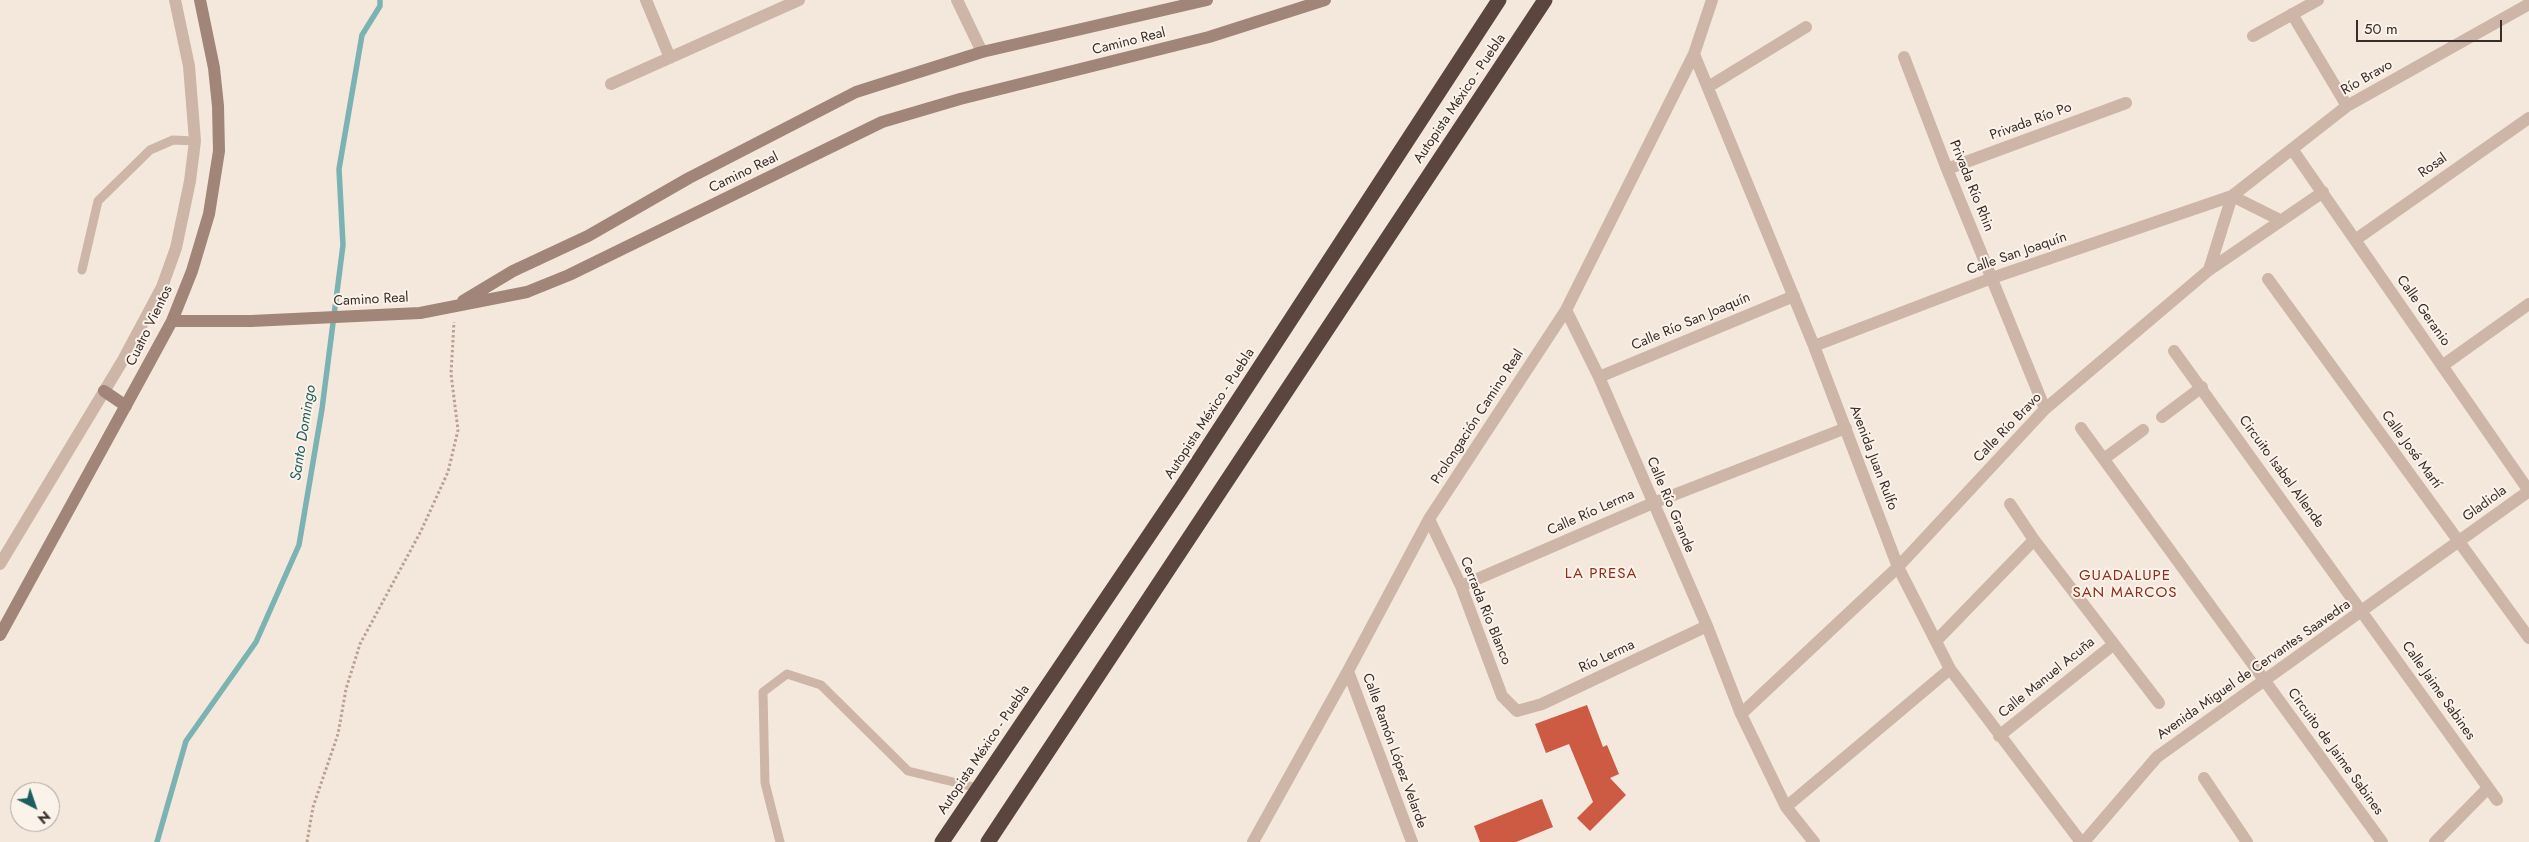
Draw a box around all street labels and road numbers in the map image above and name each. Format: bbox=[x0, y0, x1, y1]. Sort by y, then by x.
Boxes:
street label: Camino Real bbox=[1091, 25, 1167, 59]
street label: Autopista México - Puebla bbox=[1410, 31, 1510, 167]
street label: Río Bravo bbox=[2338, 57, 2396, 99]
street label: Privada Río Po bbox=[1988, 99, 2074, 145]
street label: Privada Río Rhin bbox=[1945, 138, 1997, 234]
street label: Camino Real bbox=[707, 149, 781, 197]
street label: Rosal bbox=[2415, 150, 2451, 182]
street label: Calle San Joaquín bbox=[1965, 229, 2069, 279]
street label: Calle Geranio bbox=[2392, 272, 2454, 350]
street label: Cuatro Vientos bbox=[123, 283, 177, 369]
street label: Calle Río San Joaquín bbox=[1629, 289, 1753, 355]
street label: Camino Real bbox=[333, 290, 409, 310]
street label: Autopista México - Puebla bbox=[1161, 345, 1259, 483]
street label: Prolongación Camino Real bbox=[1428, 347, 1528, 487]
street label: Calle Río Bravo bbox=[1971, 390, 2045, 466]
street label: Avenida Juan Rulfo bbox=[1845, 403, 1901, 513]
street label: Calle José Martí bbox=[2377, 408, 2445, 492]
street label: Circuito Isabel Allende bbox=[2235, 413, 2327, 531]
street label: Calle Río Grande bbox=[1642, 455, 1698, 555]
street label: Gladiola bbox=[2460, 483, 2510, 525]
street label: Calle Río Lerma bbox=[1545, 486, 1637, 540]
street label: Cerrada Río Blanco bbox=[1456, 555, 1514, 667]
street label: Avenida Miguel de Cervantes Saavedra bbox=[2154, 596, 2354, 744]
street label: Calle Manuel Acuña bbox=[1995, 634, 2099, 722]
street label: Río Lerma bbox=[1577, 637, 1637, 677]
street label: Calle Jaime Sabines bbox=[2398, 638, 2478, 744]
street label: Calle Ramón López Velarde bbox=[1358, 671, 1430, 831]
street label: Autopista México - Puebla bbox=[934, 682, 1034, 818]
street label: Circuito de Jaime Sabines bbox=[2283, 685, 2387, 819]

